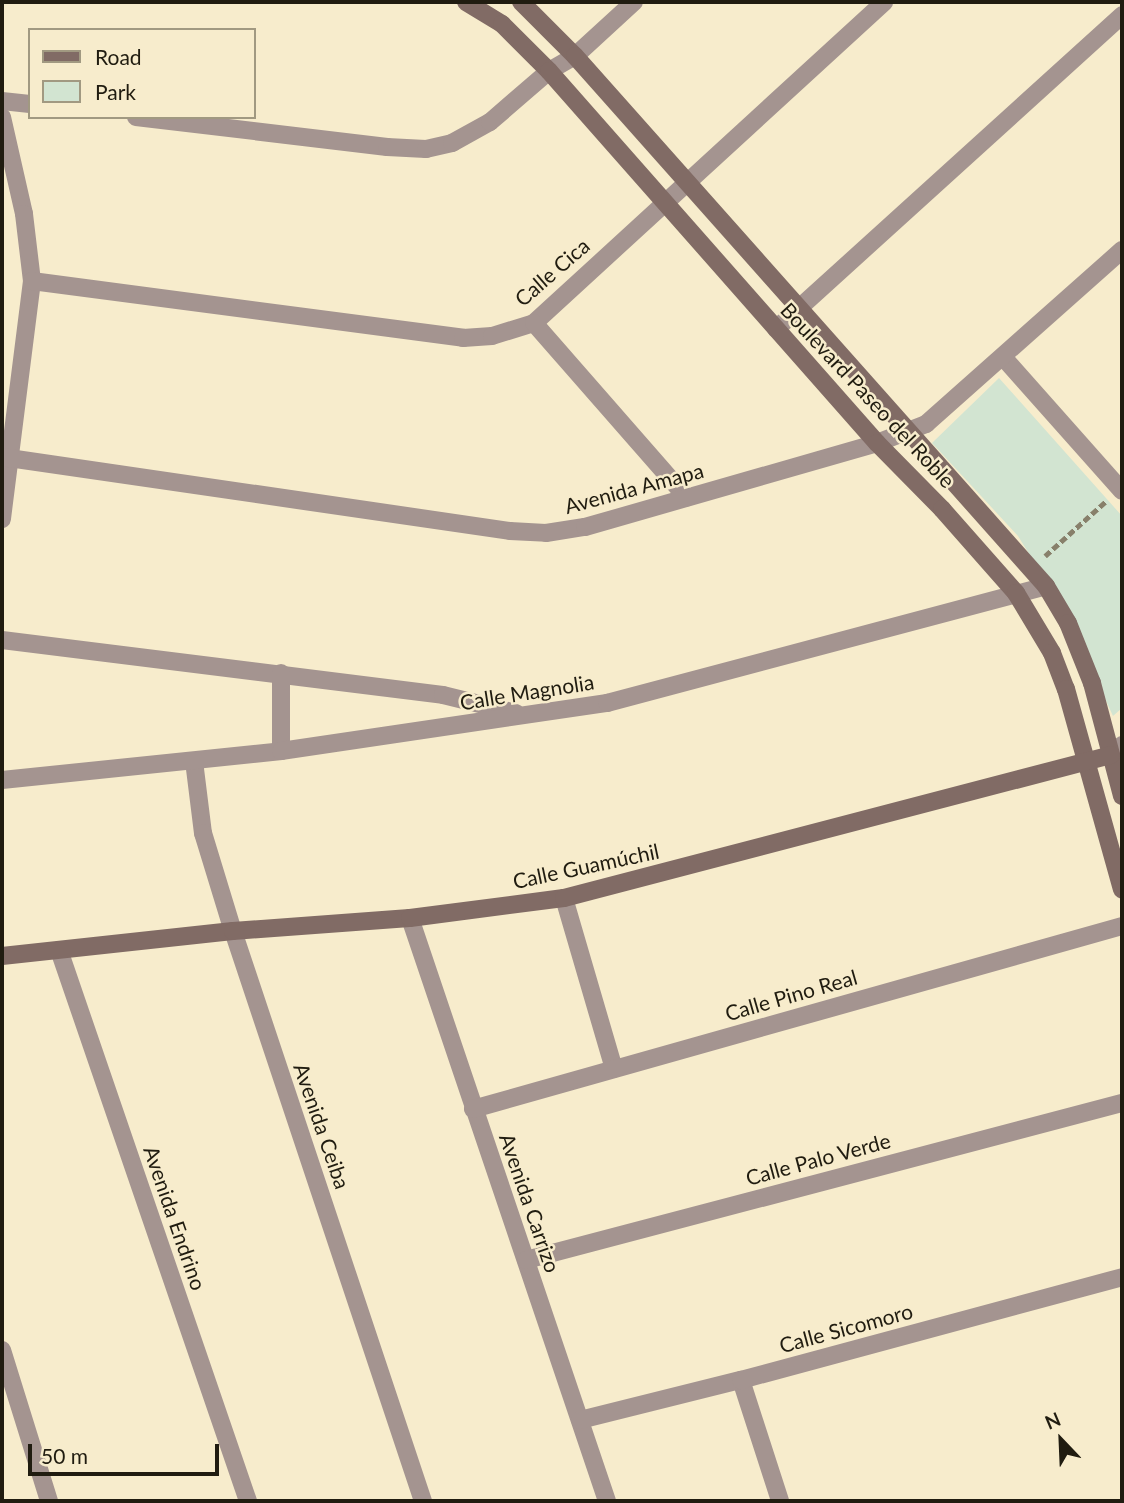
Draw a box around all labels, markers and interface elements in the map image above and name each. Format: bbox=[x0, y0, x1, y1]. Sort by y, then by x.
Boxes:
legend bbox=[28, 28, 256, 119]
text: Road bbox=[95, 44, 142, 69]
text: Park bbox=[95, 79, 136, 104]
street label: Calle Cica bbox=[510, 233, 594, 311]
street label: Boulevard Paseo del Roble bbox=[776, 297, 960, 493]
street label: Avenida Amapa bbox=[561, 457, 707, 519]
street label: Calle Magnolia bbox=[458, 669, 596, 715]
street label: Calle Guamúchil bbox=[511, 838, 661, 894]
street label: Calle Pino Real bbox=[722, 964, 860, 1026]
street label: Avenida Ceiba bbox=[289, 1060, 355, 1192]
street label: Calle Palo Verde bbox=[742, 1127, 894, 1191]
street label: Avenida Carrizo bbox=[494, 1130, 566, 1276]
street label: Avenida Endrino bbox=[139, 1143, 211, 1293]
street label: Calle Sicomoro bbox=[776, 1298, 916, 1358]
north arrow bbox=[1026, 1405, 1096, 1475]
text: N bbox=[1041, 1407, 1064, 1434]
scale bar bbox=[32, 1430, 222, 1474]
text: 50 m bbox=[41, 1443, 88, 1468]

